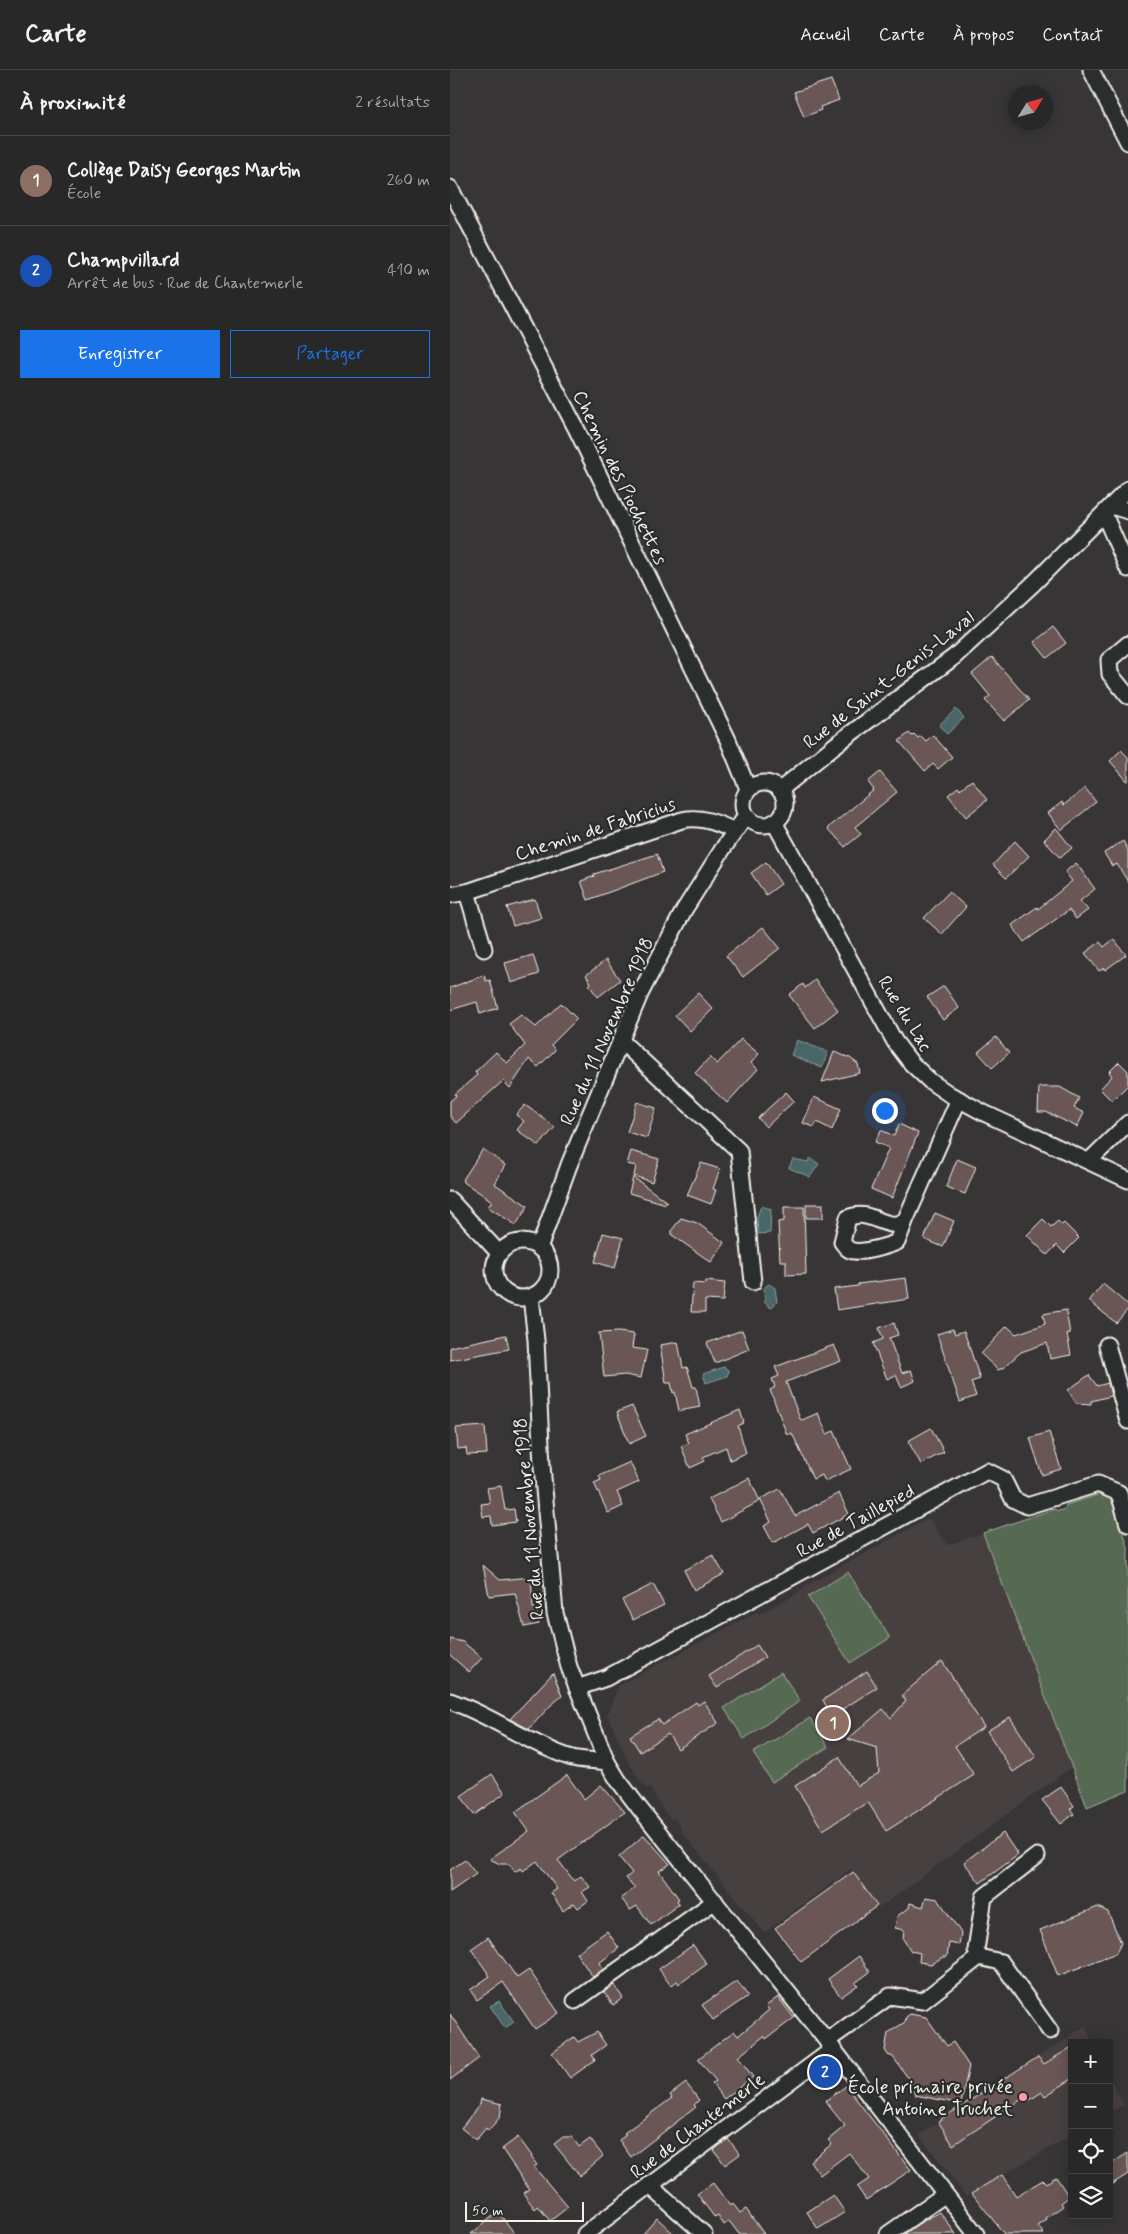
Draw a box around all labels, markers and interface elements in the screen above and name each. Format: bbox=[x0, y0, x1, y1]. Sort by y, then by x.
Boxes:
text: Carte bbox=[25, 19, 87, 50]
text: Accueil bbox=[800, 23, 851, 47]
text: Carte bbox=[879, 23, 925, 47]
text: À propos bbox=[953, 23, 1014, 47]
text: Contact bbox=[1042, 23, 1103, 47]
north arrow bbox=[1008, 85, 1053, 130]
text: À proximité bbox=[20, 89, 126, 117]
text: 2 résultats bbox=[355, 92, 430, 113]
text: Collège Daisy Georges Martin bbox=[67, 158, 301, 183]
text: 1 bbox=[32, 170, 40, 191]
text: 260 m bbox=[387, 170, 430, 191]
text: École bbox=[67, 183, 101, 204]
text: Champvillard bbox=[67, 248, 179, 273]
text: 2 bbox=[32, 260, 40, 281]
text: 410 m bbox=[387, 260, 430, 281]
text: Arrêt de bus · Rue de Chantemerle bbox=[67, 273, 303, 294]
button: Enregistrer bbox=[20, 330, 220, 378]
button: Partager bbox=[230, 330, 430, 378]
street label: Chemin des Piochettes bbox=[567, 386, 673, 570]
street label: Rue de Saint-Genis-Laval bbox=[798, 605, 980, 755]
street label: Chemin de Fabricius bbox=[512, 791, 680, 867]
street label: Rue du 11 Novembre 1918 bbox=[555, 934, 660, 1129]
street label: Rue du Lac bbox=[872, 971, 938, 1056]
your location bbox=[872, 1098, 898, 1124]
street label: Rue du 11 Novembre 1918 bbox=[508, 1417, 551, 1621]
street label: Rue de Taillepied bbox=[792, 1478, 919, 1564]
pin: 1 bbox=[817, 1704, 849, 1742]
map controls bbox=[1068, 2039, 1113, 2219]
button: + bbox=[1068, 2039, 1113, 2084]
pin: 2 bbox=[809, 2053, 841, 2091]
street label: Rue de Chantemerle bbox=[626, 2067, 770, 2185]
place label: École primaire privée Antoine Truchet bbox=[848, 2074, 1013, 2122]
button: − bbox=[1068, 2084, 1113, 2129]
marker: École primaire privée Antoine Truchet bbox=[1017, 2091, 1029, 2103]
button: locate bbox=[1068, 2129, 1113, 2174]
button: layers bbox=[1068, 2174, 1113, 2219]
scale bar bbox=[465, 2199, 584, 2222]
text: 50 m bbox=[472, 2202, 503, 2220]

